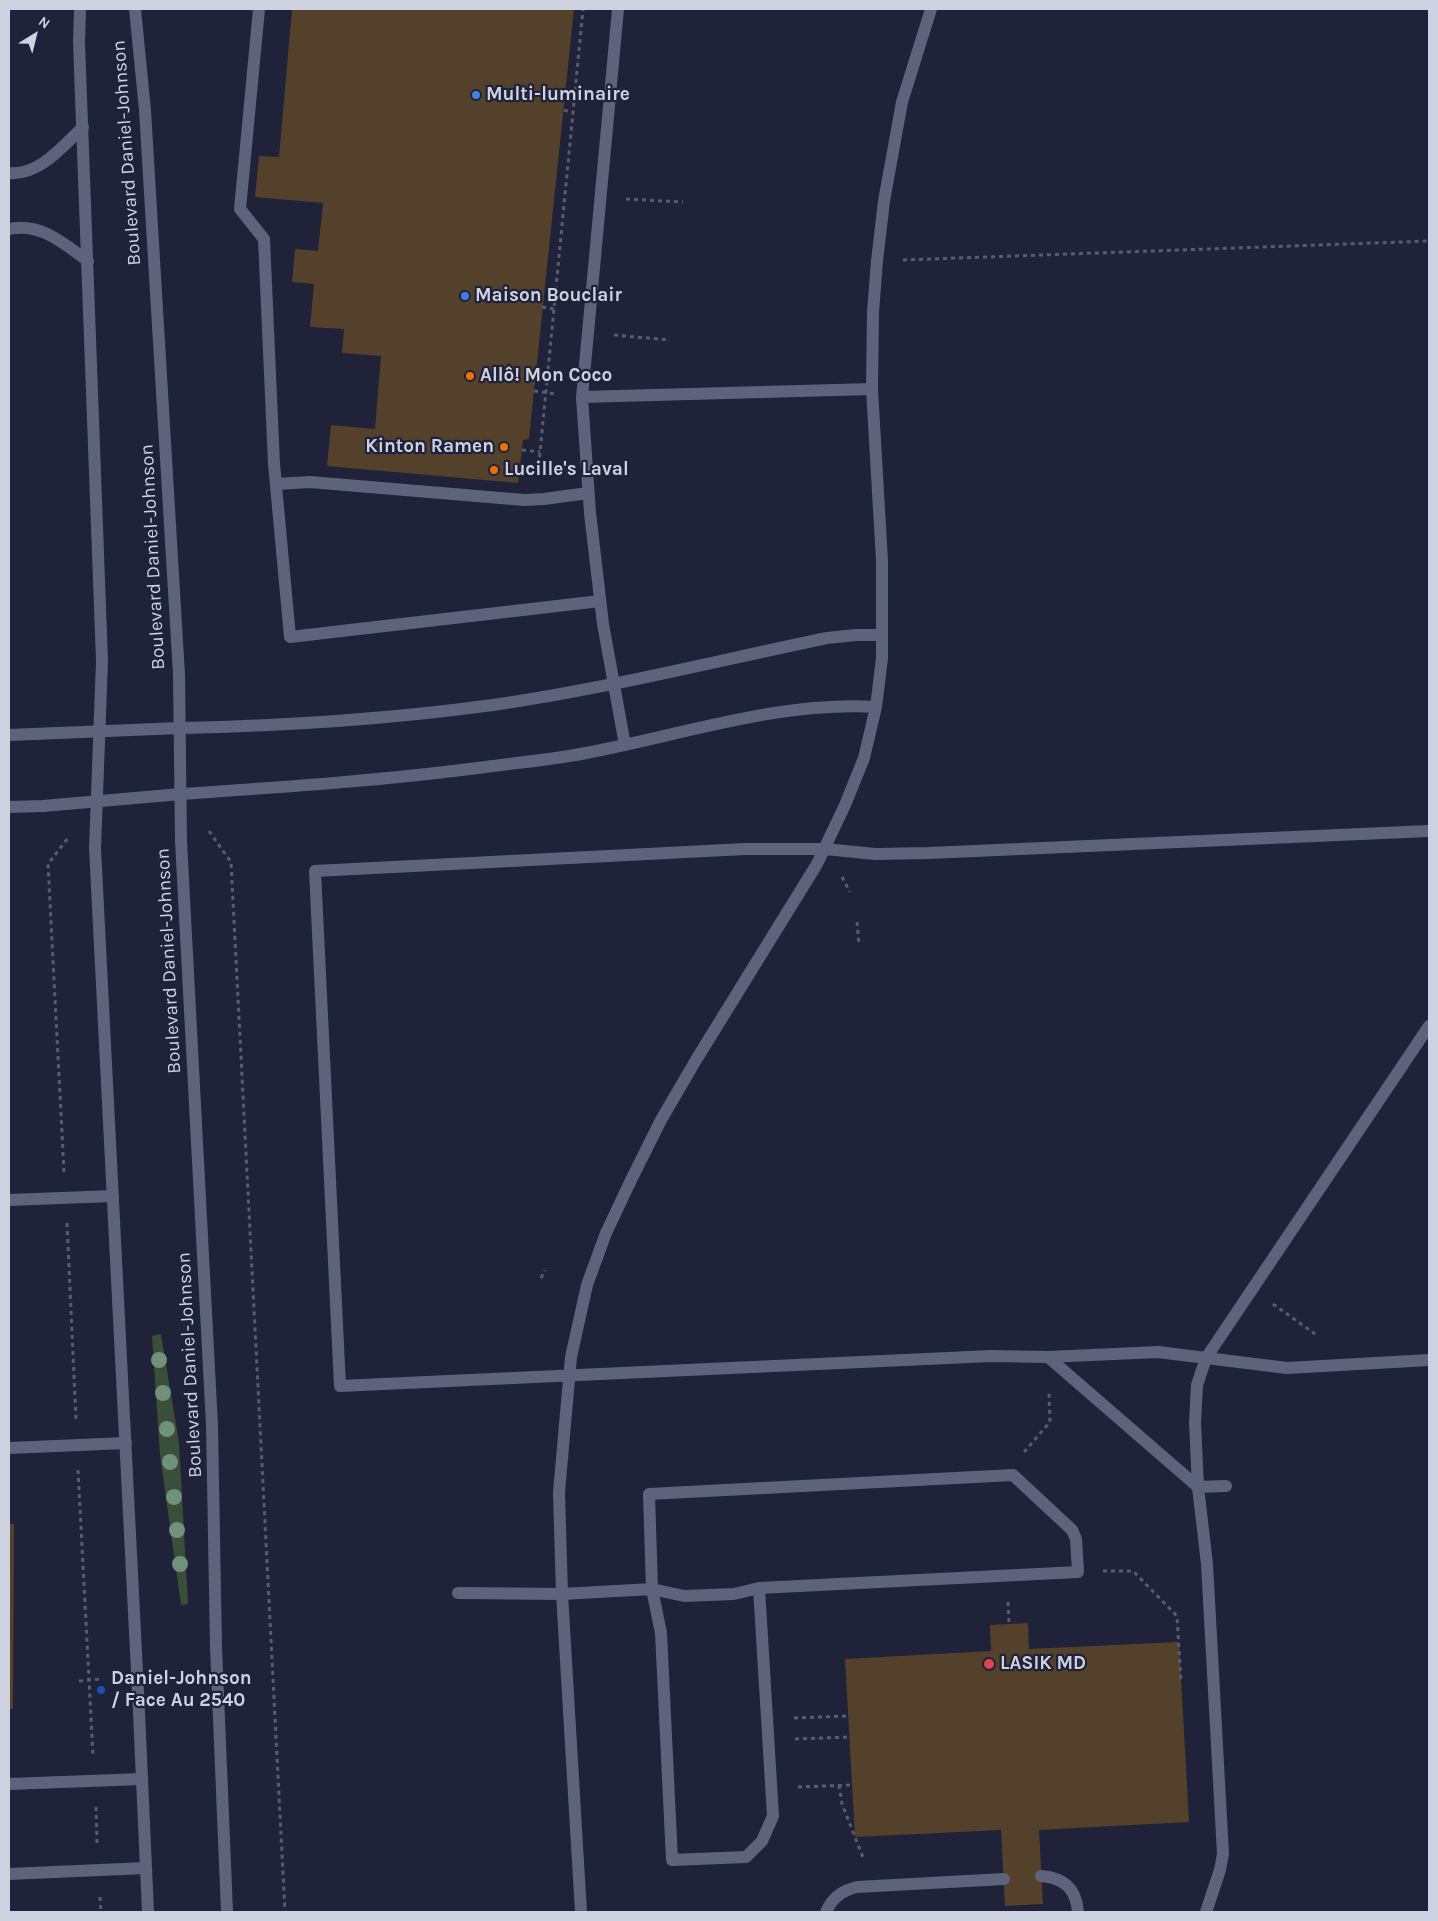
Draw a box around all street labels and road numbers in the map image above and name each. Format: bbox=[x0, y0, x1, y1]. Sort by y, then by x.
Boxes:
street label: Boulevard Daniel-Johnson bbox=[108, 39, 146, 267]
street label: Boulevard Daniel-Johnson bbox=[136, 444, 170, 670]
street label: Boulevard Daniel-Johnson bbox=[152, 848, 186, 1074]
street label: Boulevard Daniel-Johnson bbox=[173, 1252, 207, 1478]

